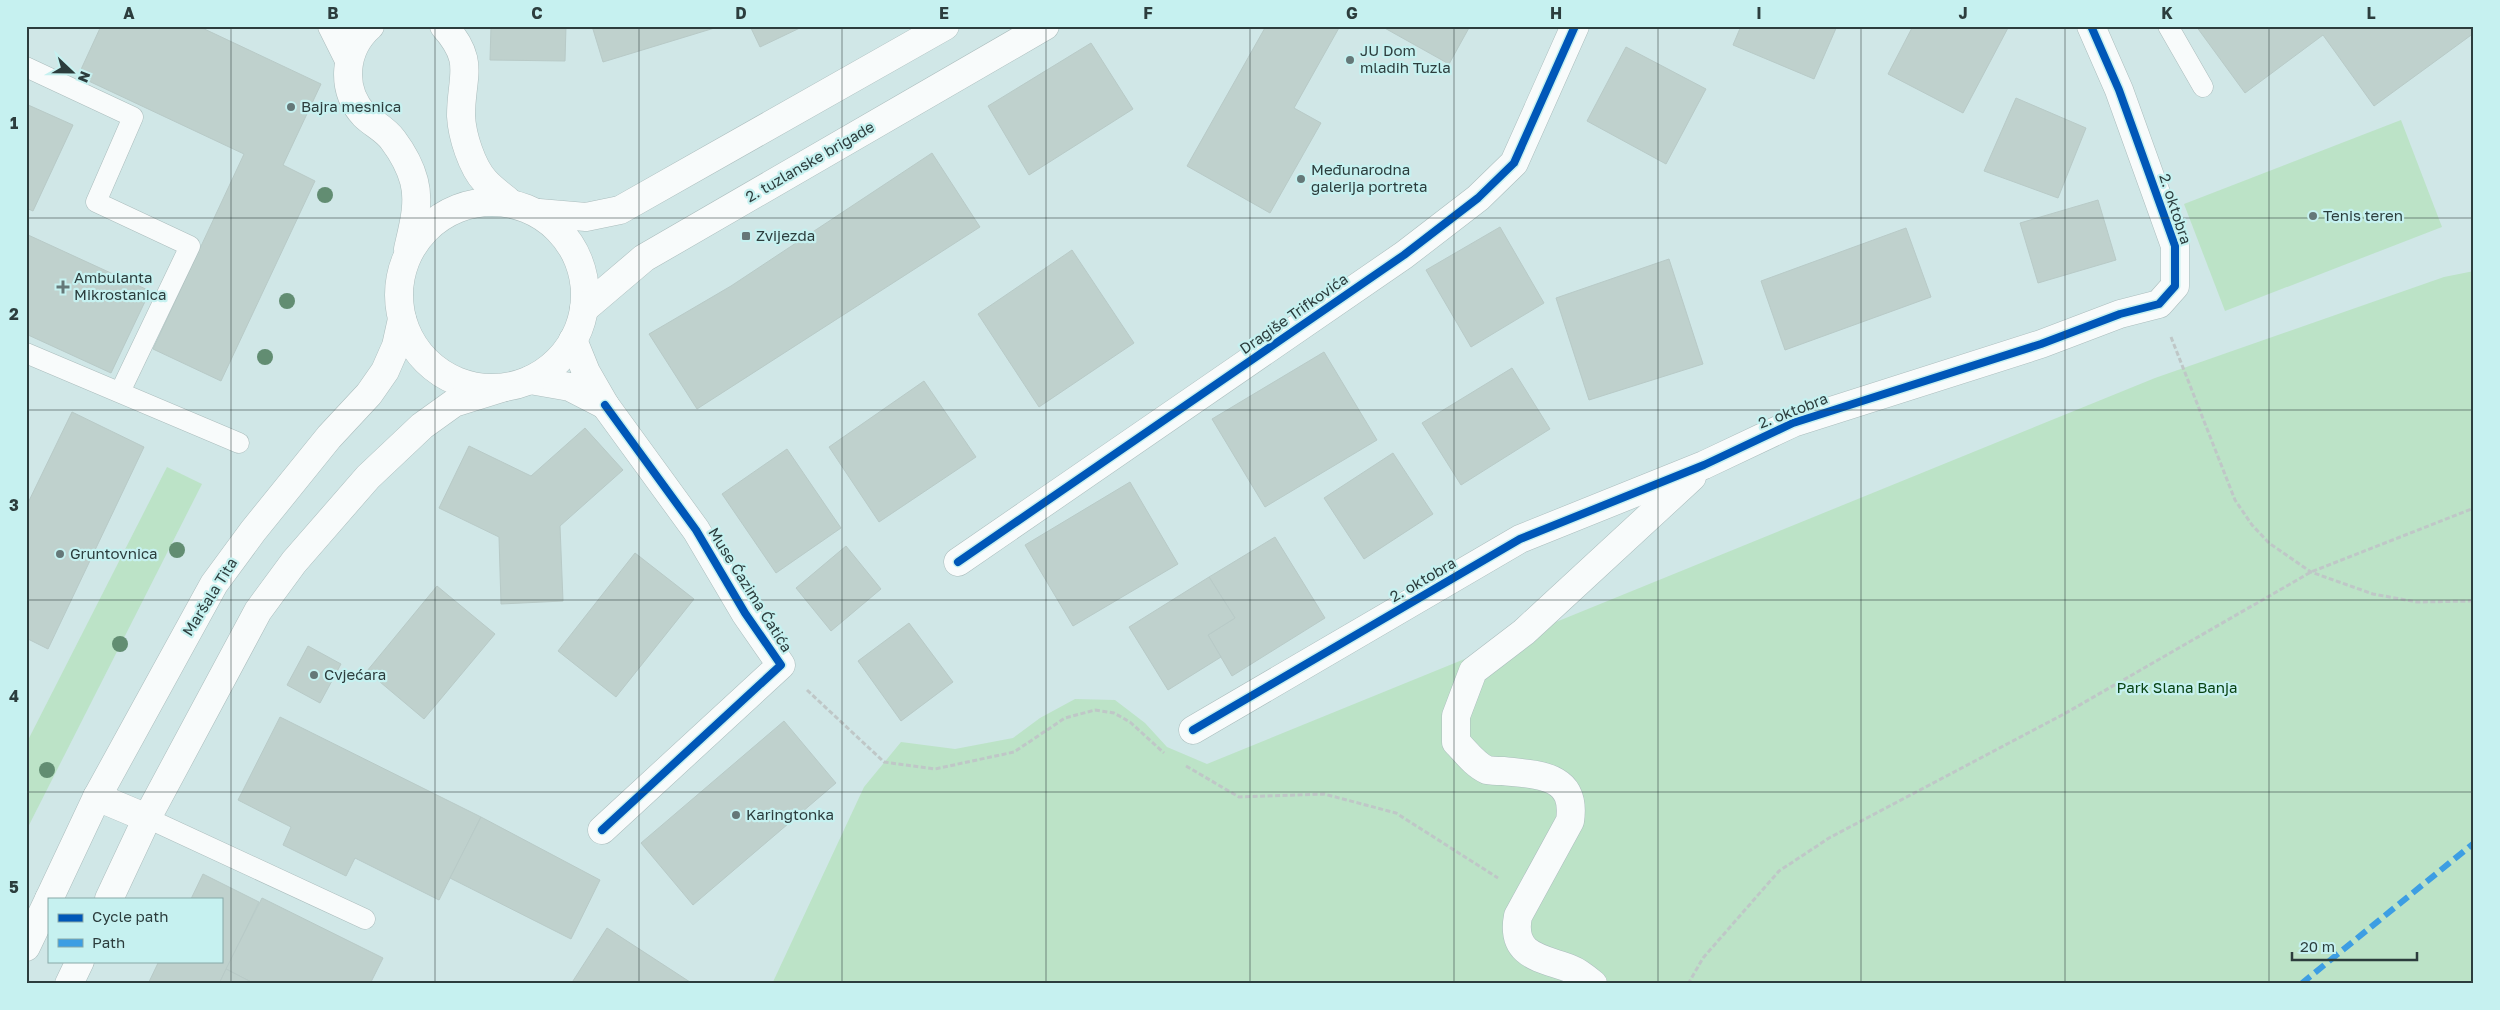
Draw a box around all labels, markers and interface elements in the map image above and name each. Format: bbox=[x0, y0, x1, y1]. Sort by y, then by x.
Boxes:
text: A bbox=[123, 3, 135, 23]
text: B bbox=[327, 3, 339, 23]
text: C bbox=[531, 3, 543, 23]
text: D bbox=[735, 3, 747, 23]
text: E bbox=[939, 3, 949, 23]
text: F bbox=[1143, 3, 1153, 23]
text: G bbox=[1346, 3, 1358, 23]
text: H bbox=[1550, 3, 1562, 23]
text: I bbox=[1756, 3, 1762, 23]
text: J bbox=[1958, 3, 1968, 23]
text: K bbox=[2161, 3, 2173, 23]
text: L bbox=[2366, 3, 2376, 23]
place label: JU Dom mladih Tuzla bbox=[1360, 41, 1451, 76]
north arrow bbox=[48, 48, 98, 98]
marker: JU Dom mladih Tuzla bbox=[1344, 54, 1356, 66]
text: N bbox=[75, 69, 94, 85]
place label: Bajra mesnica bbox=[301, 97, 401, 115]
marker: Bajra mesnica bbox=[285, 101, 297, 113]
text: 1 bbox=[10, 113, 18, 133]
street label: 2. tuzlanske brigade bbox=[742, 117, 877, 205]
place label: Međunarodna galerija portreta bbox=[1311, 160, 1427, 195]
street label: 2. oktobra bbox=[2156, 171, 2196, 246]
marker: Međunarodna galerija portreta bbox=[1295, 173, 1307, 185]
place label: Tenis teren bbox=[2323, 206, 2403, 224]
marker: Tenis teren bbox=[2307, 210, 2319, 222]
place label: Zvijezda bbox=[756, 226, 815, 244]
marker: Zvijezda bbox=[740, 230, 752, 242]
place label: Ambulanta Mikrostanica bbox=[74, 268, 166, 303]
street label: Dragiše Trifkovića bbox=[1236, 269, 1351, 357]
marker: Ambulanta Mikrostanica bbox=[56, 280, 70, 294]
text: 2 bbox=[9, 304, 19, 324]
street label: 2. oktobra bbox=[1755, 389, 1830, 432]
text: 3 bbox=[9, 495, 19, 515]
street label: Muse Ćazima Ćatića bbox=[705, 524, 796, 655]
place label: Gruntovnica bbox=[70, 544, 158, 562]
marker: Gruntovnica bbox=[54, 548, 66, 560]
street label: 2. oktobra bbox=[1386, 553, 1459, 605]
street label: Maršala Tita bbox=[178, 554, 240, 639]
place label: Cvjećara bbox=[324, 665, 386, 683]
marker: Cvjećara bbox=[308, 669, 320, 681]
park label: Park Slana Banja bbox=[2117, 678, 2237, 696]
text: 4 bbox=[9, 686, 19, 706]
place label: Karingtonka bbox=[746, 805, 834, 823]
marker: Karingtonka bbox=[730, 809, 742, 821]
text: 5 bbox=[9, 877, 19, 897]
legend bbox=[48, 898, 222, 962]
text: Cycle path bbox=[92, 907, 168, 925]
scale bar bbox=[2292, 930, 2418, 962]
text: Path bbox=[92, 933, 125, 951]
text: 20 m bbox=[2300, 937, 2335, 955]

